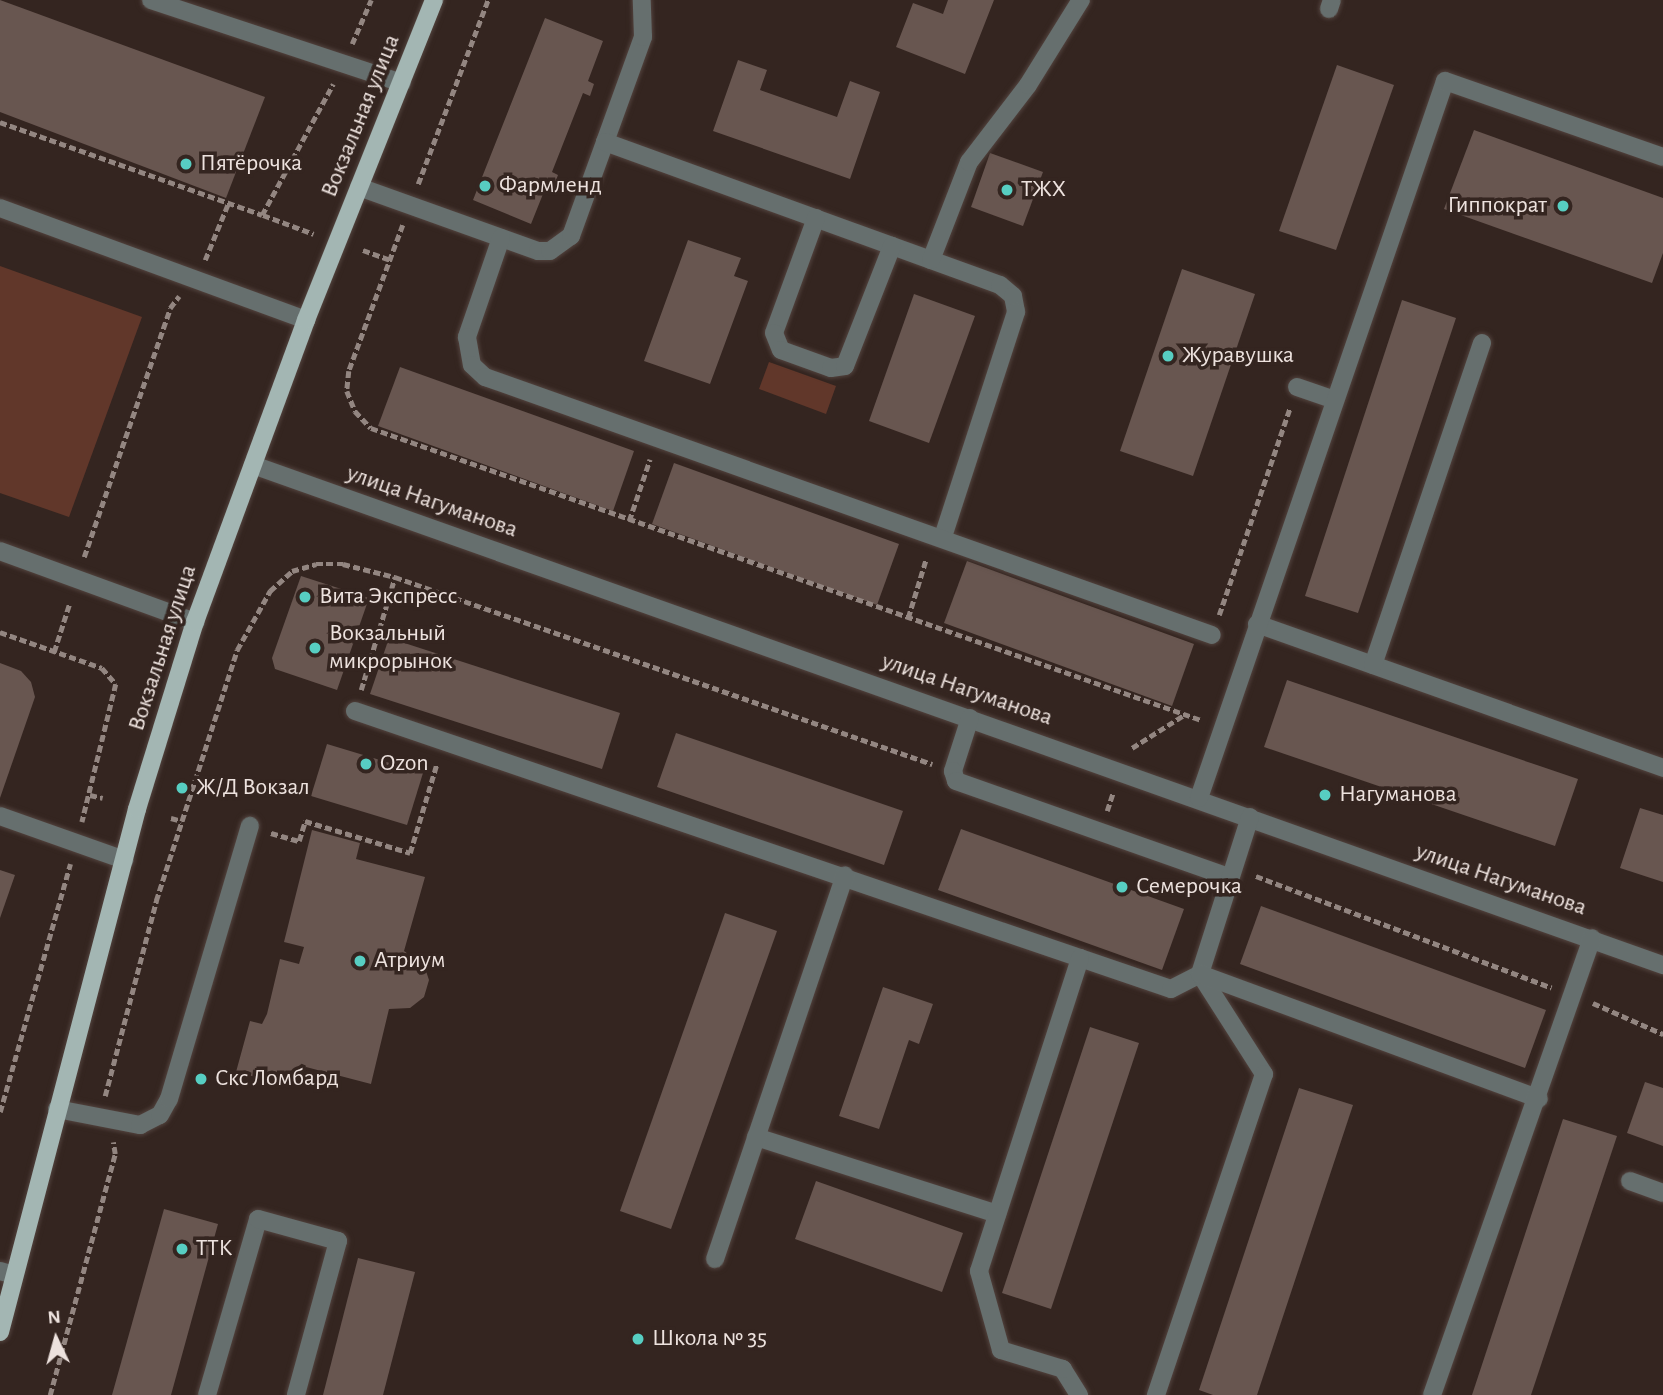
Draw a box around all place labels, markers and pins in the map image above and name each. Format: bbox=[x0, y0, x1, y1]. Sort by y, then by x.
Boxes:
place label: Пятёрочка bbox=[200, 150, 302, 178]
marker: Пятёрочка bbox=[178, 156, 194, 172]
place label: Фармленд bbox=[499, 172, 602, 200]
place label: ТЖХ bbox=[1021, 176, 1066, 204]
marker: Фармленд bbox=[477, 178, 493, 194]
marker: ТЖХ bbox=[999, 182, 1015, 198]
place label: Гиппократ bbox=[1448, 192, 1547, 220]
marker: Гиппократ bbox=[1553, 196, 1573, 216]
place label: Журавушка bbox=[1182, 342, 1294, 370]
marker: Журавушка bbox=[1160, 348, 1176, 364]
place label: Вита Экспресс bbox=[319, 583, 458, 611]
marker: Вита Экспресс bbox=[297, 589, 313, 605]
place label: Вокзальный микрорынок bbox=[329, 620, 453, 676]
marker: Вокзальный микрорынок bbox=[307, 640, 323, 656]
place label: Ozon bbox=[380, 750, 429, 778]
marker: Ozon bbox=[358, 756, 374, 772]
place label: Ж/Д Вокзал bbox=[196, 774, 310, 802]
marker: Ж/Д Вокзал bbox=[174, 780, 190, 796]
place label: Нагуманова bbox=[1339, 781, 1457, 809]
marker: Нагуманова bbox=[1317, 787, 1333, 803]
place label: Семерочка bbox=[1136, 873, 1242, 901]
marker: Семерочка bbox=[1114, 879, 1130, 895]
place label: Атриум bbox=[374, 947, 445, 975]
marker: Атриум bbox=[352, 953, 368, 969]
place label: Скс Ломбард bbox=[215, 1065, 339, 1093]
marker: Скс Ломбард bbox=[193, 1071, 209, 1087]
place label: ТТК bbox=[196, 1235, 233, 1263]
marker: ТТК bbox=[174, 1241, 190, 1257]
place label: Школа № 35 bbox=[652, 1325, 767, 1353]
marker: Школа № 35 bbox=[630, 1331, 646, 1347]

